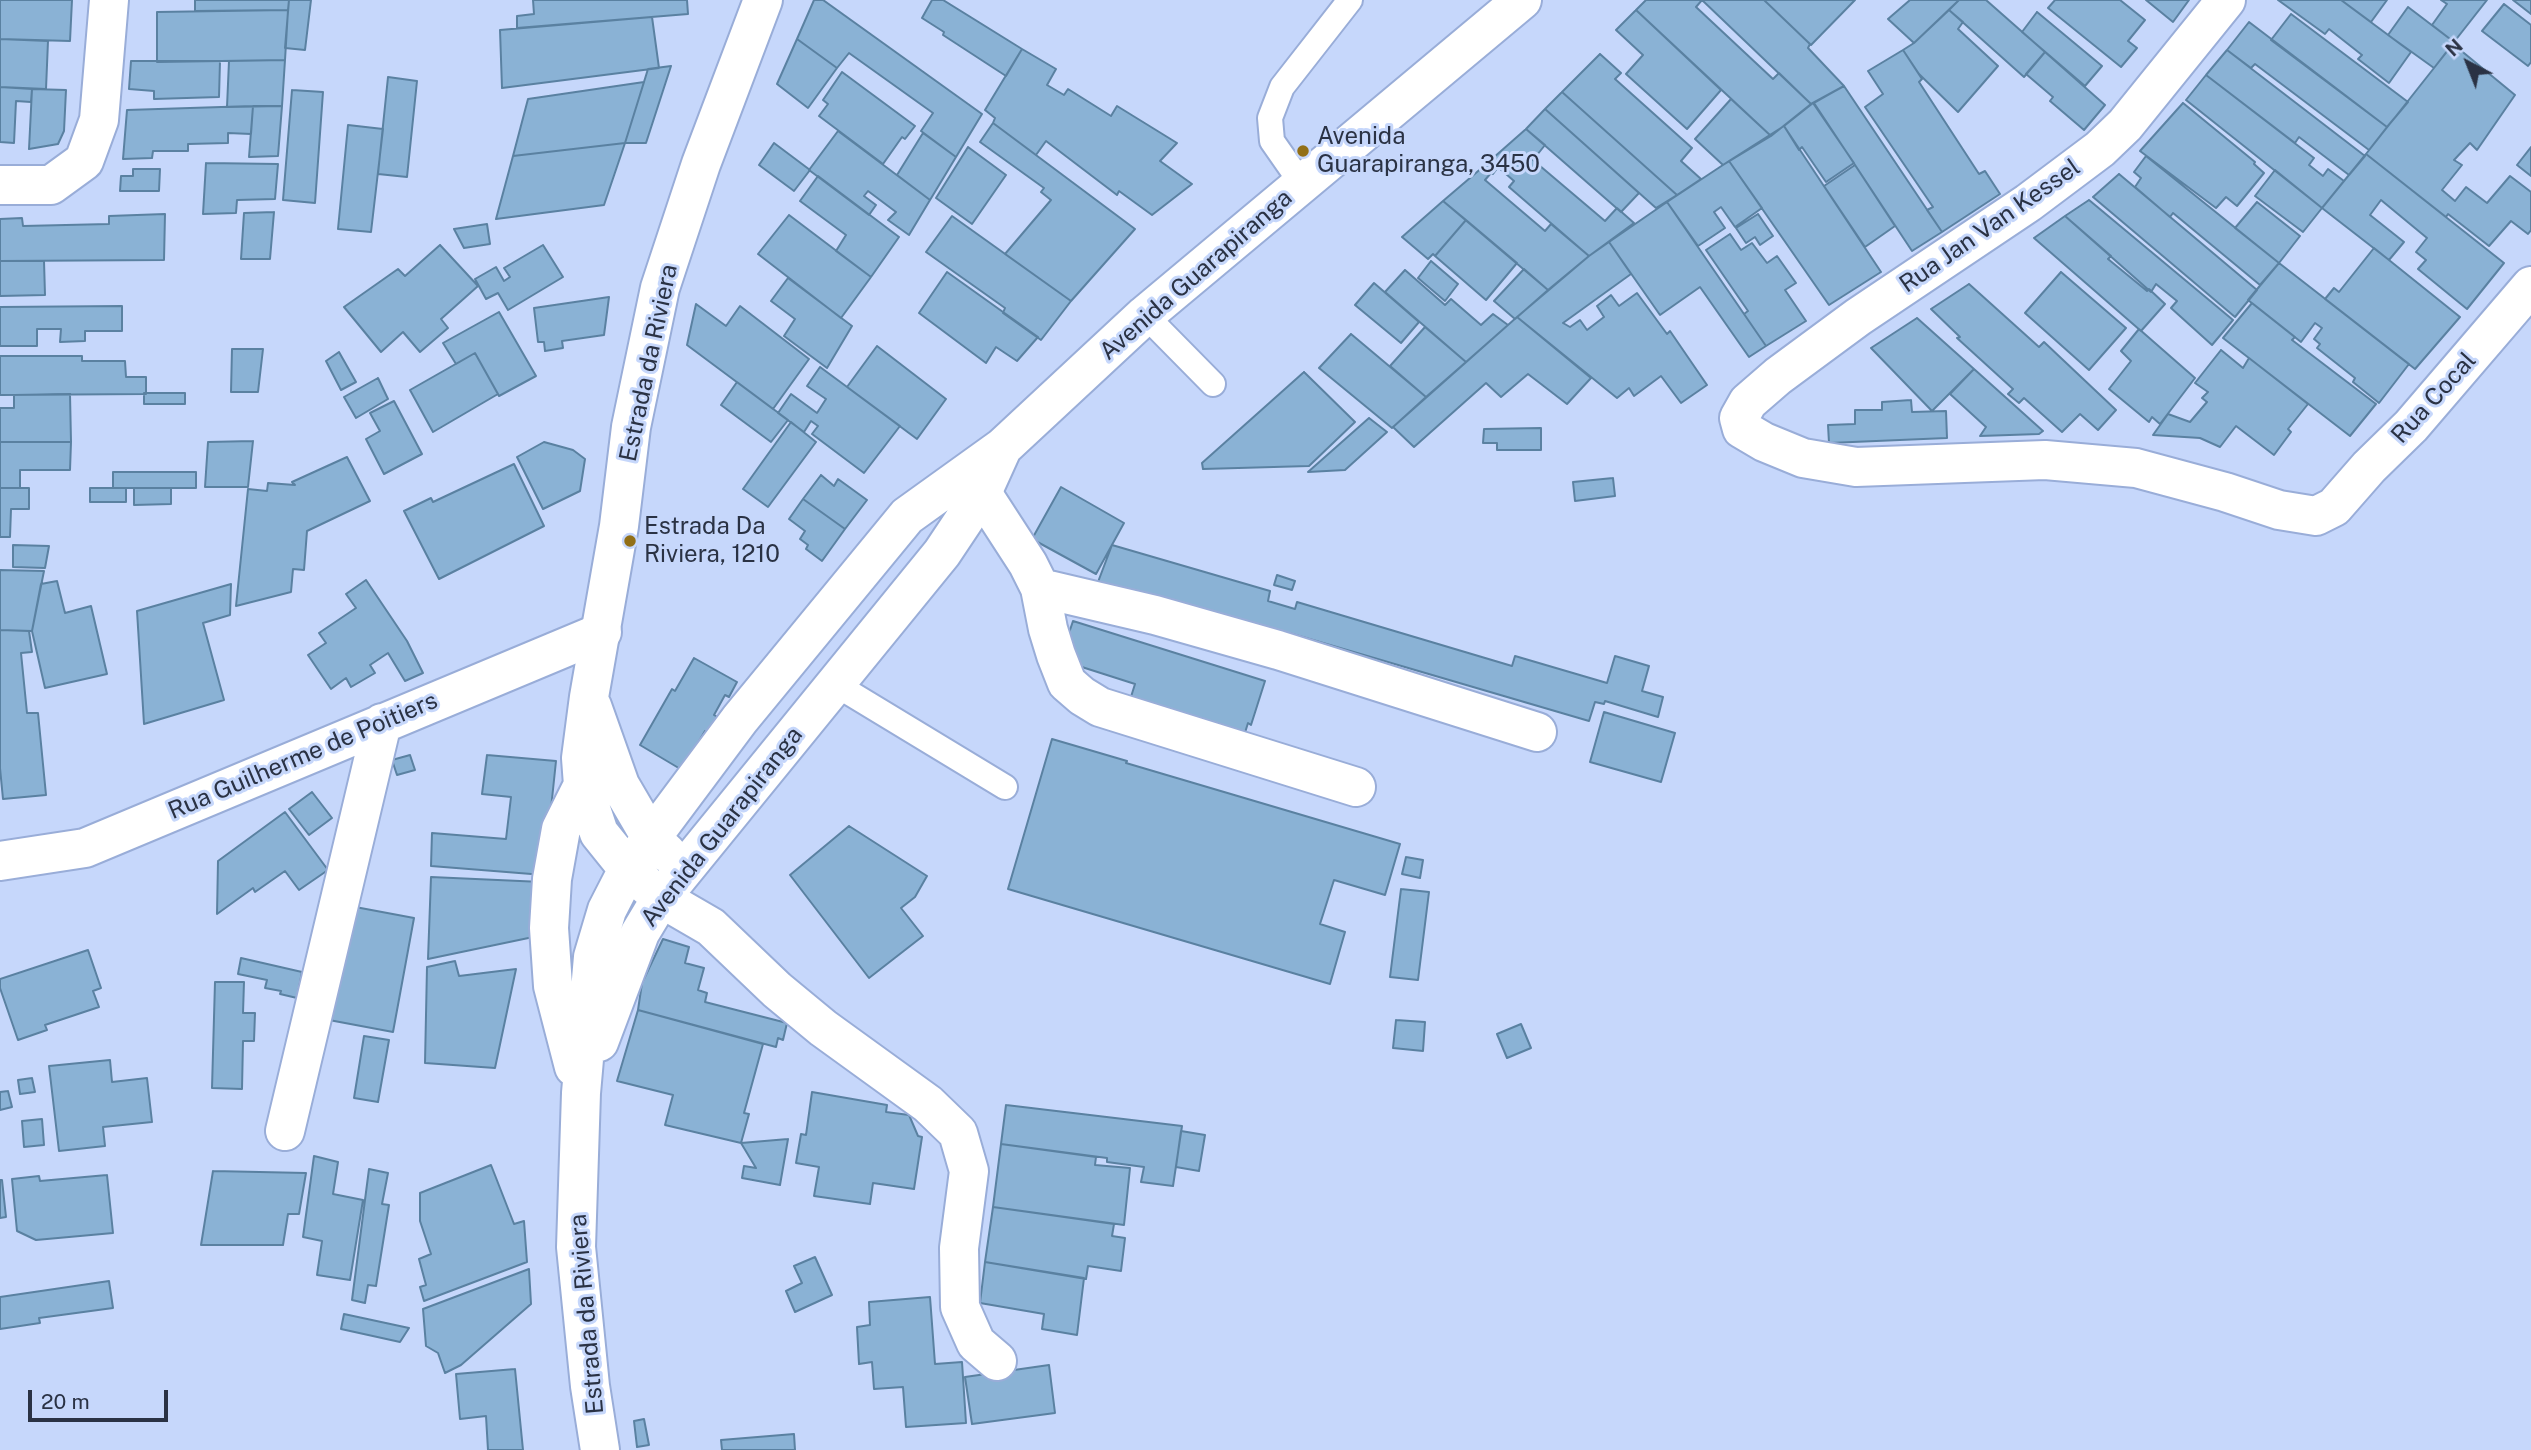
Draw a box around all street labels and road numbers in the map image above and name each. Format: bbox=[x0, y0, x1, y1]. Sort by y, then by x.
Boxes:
street label: Rua Jan Van Kessel bbox=[1894, 153, 2086, 299]
street label: Avenida Guarapiranga bbox=[1094, 184, 1298, 366]
street label: Estrada da Riviera bbox=[614, 262, 684, 464]
street label: Rua Cocal bbox=[2386, 347, 2482, 449]
street label: Rua Guilherme de Poitiers bbox=[164, 686, 442, 826]
street label: Avenida Guarapiranga bbox=[635, 721, 809, 933]
street label: Estrada da Riviera bbox=[564, 1213, 610, 1415]

